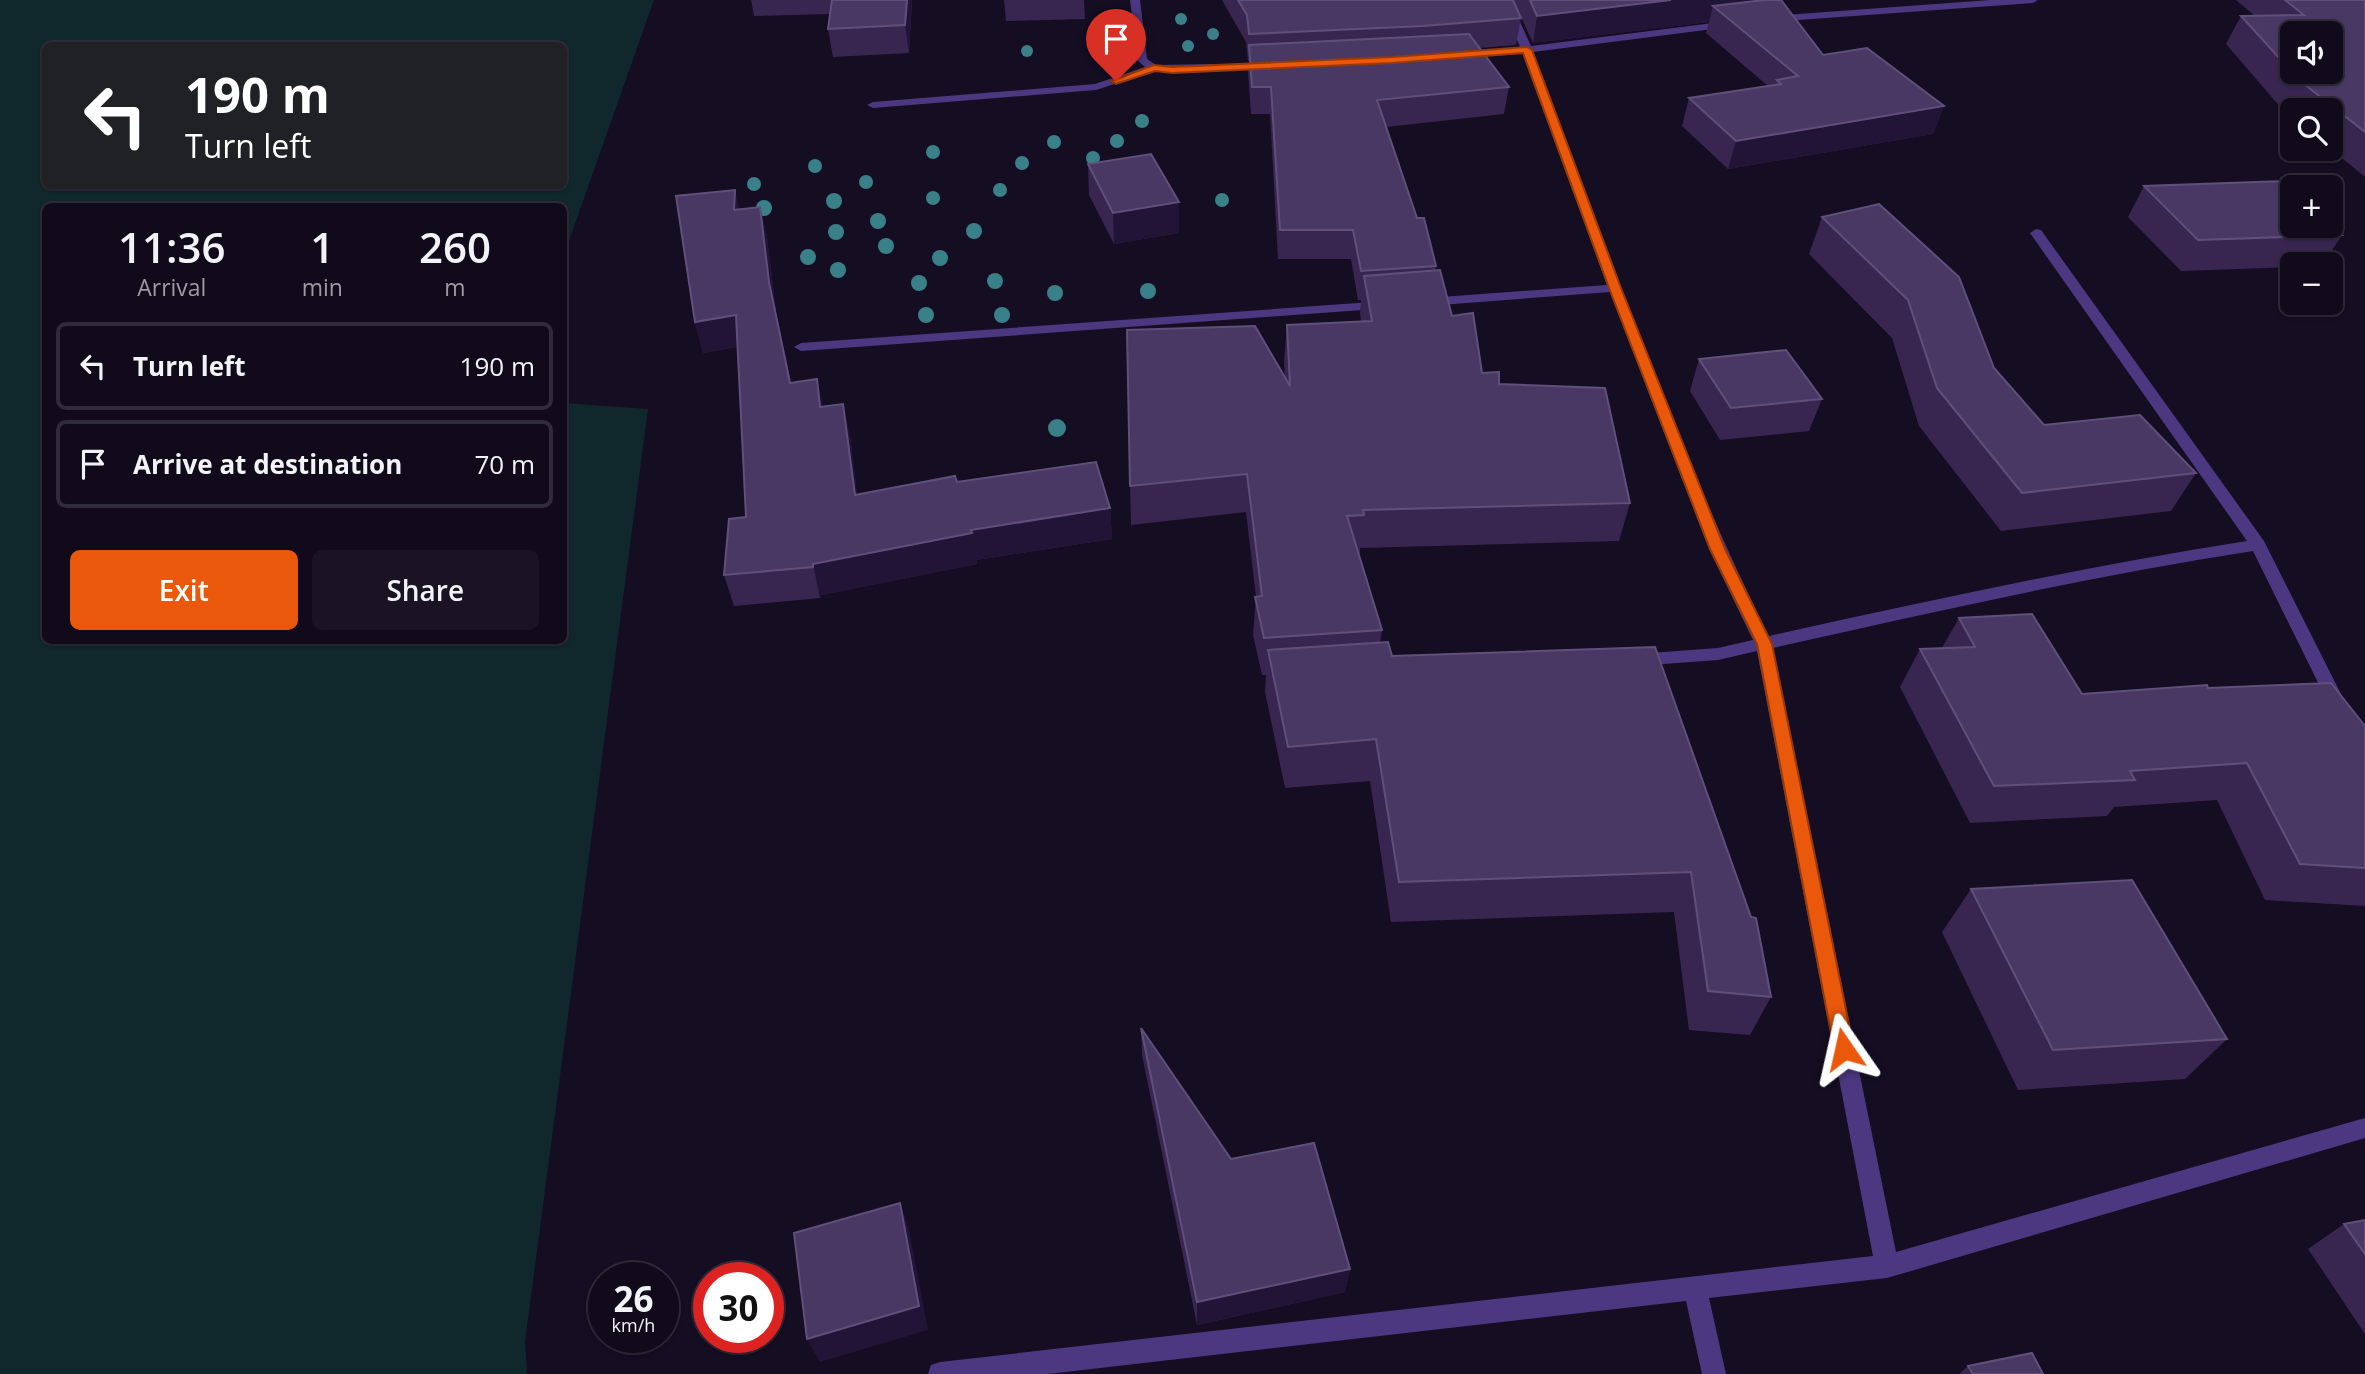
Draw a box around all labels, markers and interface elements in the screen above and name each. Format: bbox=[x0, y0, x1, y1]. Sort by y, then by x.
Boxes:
pin bbox=[1086, 9, 1146, 81]
icon: arrive bbox=[1097, 20, 1135, 58]
map controls bbox=[2280, 21, 2343, 315]
button: sound bbox=[2280, 21, 2343, 84]
text: 190 m bbox=[185, 61, 330, 127]
icon: left bbox=[70, 70, 161, 161]
button: search bbox=[2280, 98, 2343, 161]
text: Turn left bbox=[185, 124, 311, 167]
button: + bbox=[2280, 175, 2343, 238]
text: 11:36 bbox=[118, 218, 226, 275]
text: 1 bbox=[310, 218, 334, 275]
text: 260 bbox=[419, 218, 491, 275]
button: − bbox=[2280, 252, 2343, 315]
text: Arrival bbox=[137, 271, 206, 303]
text: min bbox=[302, 271, 343, 303]
text: m bbox=[444, 271, 466, 303]
icon: left bbox=[74, 347, 112, 385]
text: Turn left bbox=[133, 348, 245, 384]
text: 190 m bbox=[460, 348, 535, 384]
icon: arrive bbox=[74, 445, 112, 483]
text: Arrive at destination bbox=[133, 446, 402, 482]
text: 70 m bbox=[474, 446, 535, 482]
button: Exit bbox=[70, 550, 298, 630]
button: Share bbox=[312, 550, 539, 630]
position arrow bbox=[1807, 1012, 1881, 1086]
speed limit sign: 30 bbox=[693, 1262, 784, 1353]
text: 26 bbox=[613, 1275, 654, 1322]
text: km/h bbox=[612, 1313, 655, 1337]

